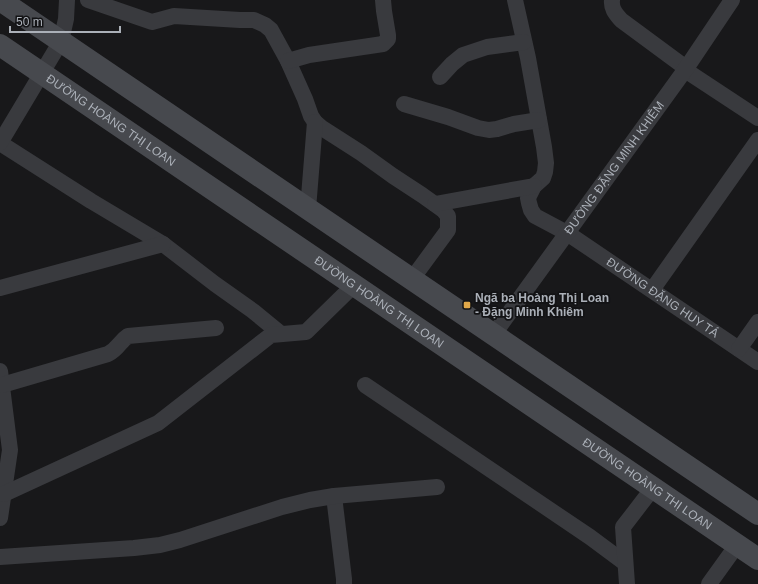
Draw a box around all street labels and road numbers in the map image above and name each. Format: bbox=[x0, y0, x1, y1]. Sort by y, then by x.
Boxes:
street label: ĐƯỜNG HOÀNG THỊ LOAN bbox=[44, 71, 178, 169]
street label: ĐƯỜNG ĐẶNG MINH KHIÊM bbox=[561, 99, 667, 237]
street label: ĐƯỜNG HOÀNG THỊ LOAN bbox=[312, 253, 446, 351]
street label: ĐƯỜNG ĐẶNG HUY TÁ bbox=[604, 255, 722, 340]
street label: ĐƯỜNG HOÀNG THỊ LOAN bbox=[580, 435, 715, 533]

